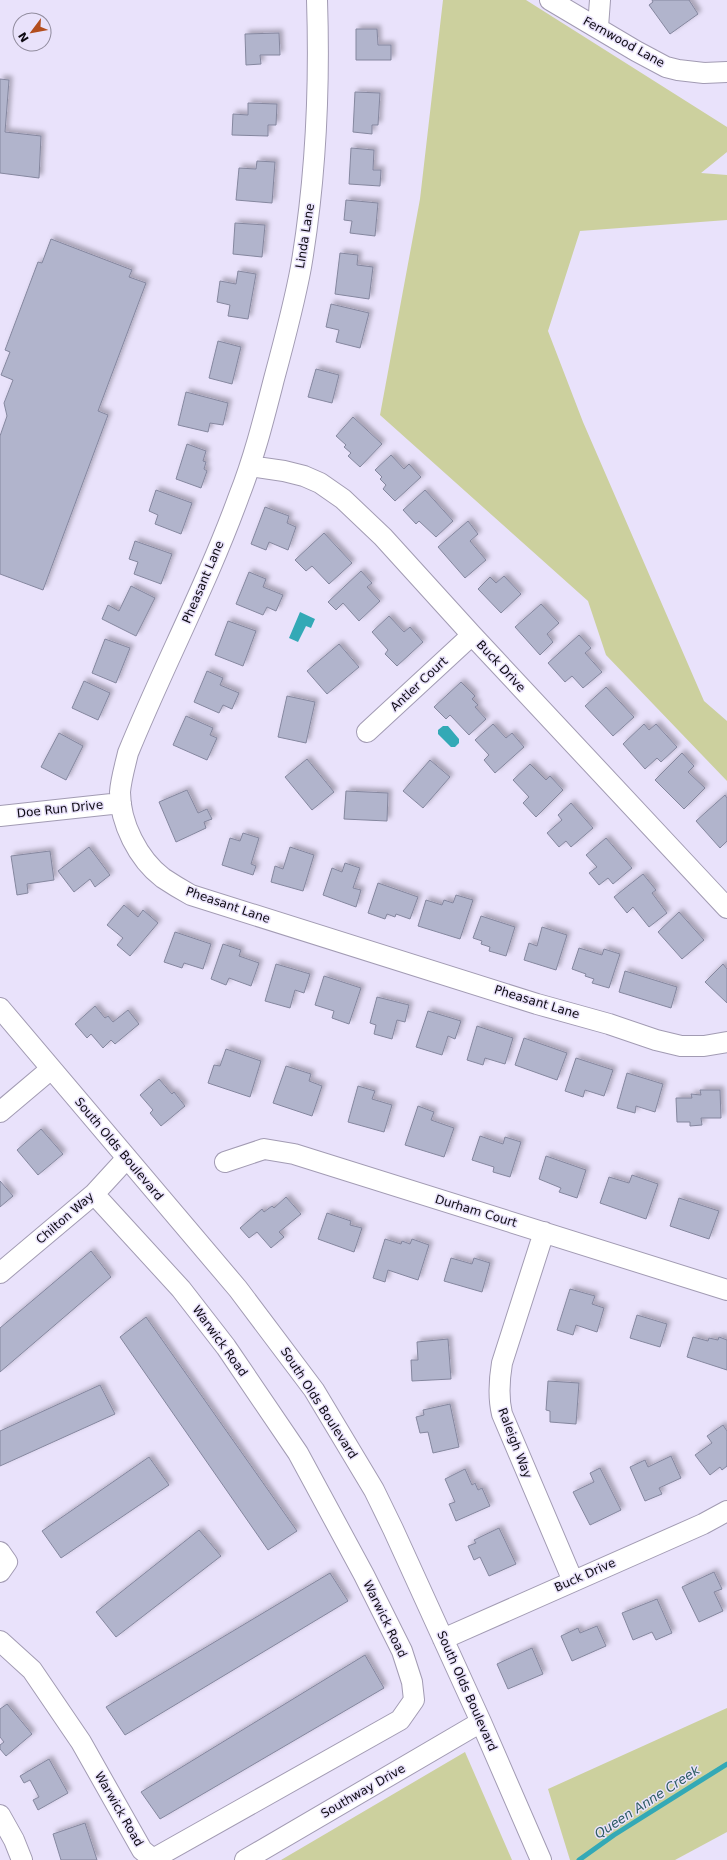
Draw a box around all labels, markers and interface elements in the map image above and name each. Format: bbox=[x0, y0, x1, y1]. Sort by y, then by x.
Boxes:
north arrow bbox=[12, 12, 52, 52]
street label: Fernwood Lane bbox=[581, 14, 667, 70]
text: N bbox=[16, 30, 32, 44]
street label: Linda Lane bbox=[293, 203, 317, 269]
street label: Pheasant Lane bbox=[179, 539, 227, 625]
street label: Buck Drive bbox=[474, 637, 528, 695]
street label: Antler Court bbox=[388, 654, 451, 714]
street label: Doe Run Drive bbox=[16, 798, 104, 820]
street label: Pheasant Lane bbox=[184, 884, 272, 926]
street label: Pheasant Lane bbox=[493, 982, 581, 1022]
street label: South Olds Boulevard bbox=[72, 1095, 166, 1203]
street label: Chilton Way bbox=[33, 1189, 97, 1247]
street label: Durham Court bbox=[433, 1192, 519, 1230]
street label: Warwick Road bbox=[190, 1303, 250, 1379]
street label: South Olds Boulevard bbox=[278, 1345, 360, 1461]
street label: Raleigh Way bbox=[495, 1406, 535, 1480]
street label: Buck Drive bbox=[552, 1555, 618, 1595]
street label: Warwick Road bbox=[360, 1578, 410, 1660]
street label: South Olds Boulevard bbox=[434, 1629, 500, 1753]
street label: Southway Drive bbox=[318, 1761, 408, 1821]
water label: Queen Anne Creek bbox=[592, 1762, 703, 1842]
street label: Warwick Road bbox=[92, 1769, 146, 1849]

